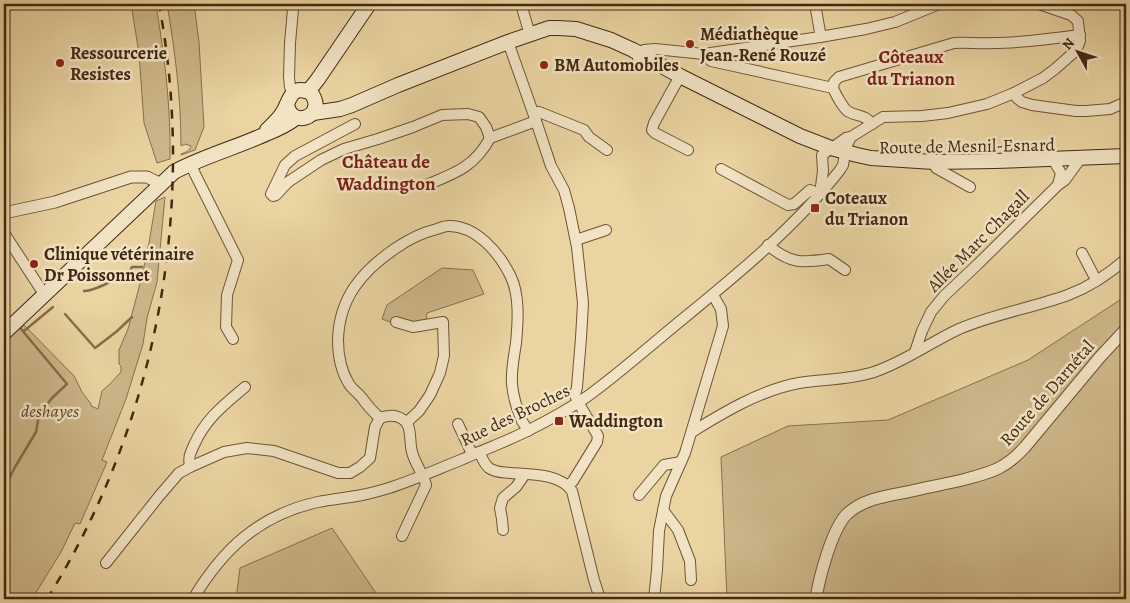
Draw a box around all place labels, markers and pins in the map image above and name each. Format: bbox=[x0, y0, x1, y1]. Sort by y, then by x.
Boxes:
place label: Médiathèque Jean-René Rouzé bbox=[700, 22, 826, 67]
marker: Médiathèque Jean-René Rouzé bbox=[684, 38, 696, 50]
place label: Ressourcerie Resistes bbox=[70, 41, 167, 86]
place label: BM Automobiles bbox=[554, 53, 679, 77]
marker: Ressourcerie Resistes bbox=[54, 57, 66, 69]
marker: BM Automobiles bbox=[538, 59, 550, 71]
place label: Coteaux du Trianon bbox=[825, 186, 908, 231]
marker: Coteaux du Trianon bbox=[809, 202, 821, 214]
place label: Clinique vétérinaire Dr Poissonnet bbox=[44, 242, 194, 287]
marker: Clinique vétérinaire Dr Poissonnet bbox=[28, 258, 40, 270]
place label: Waddington bbox=[568, 409, 663, 433]
marker: Waddington bbox=[553, 415, 565, 427]

